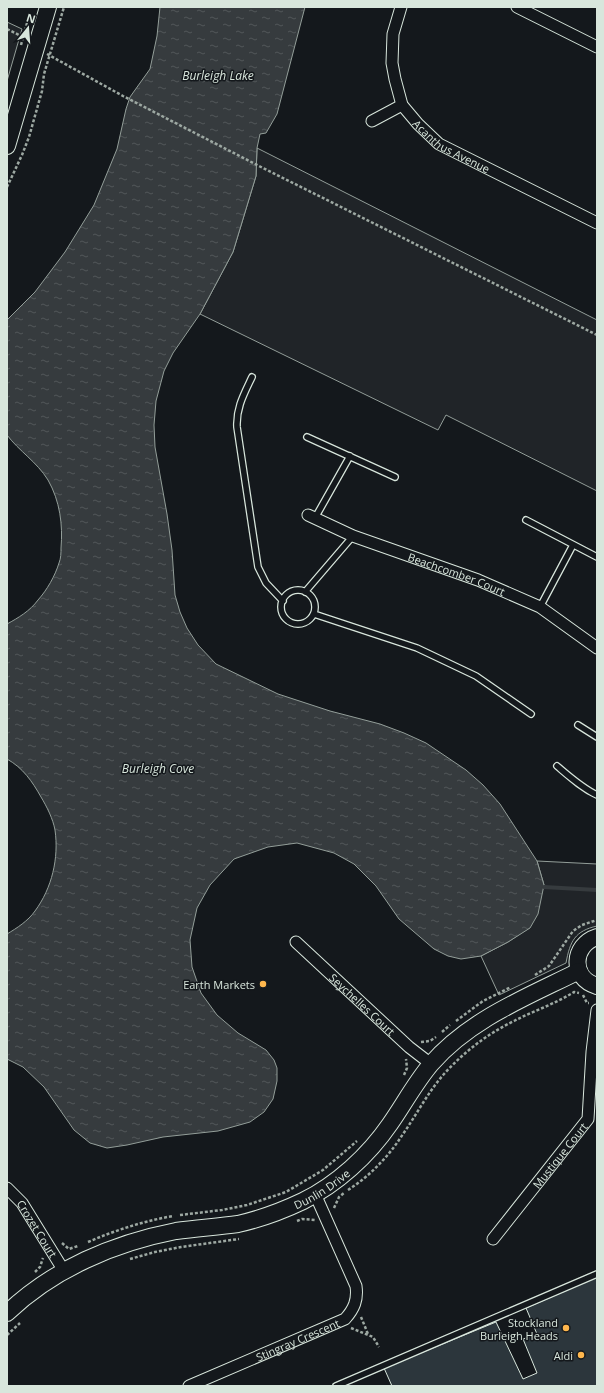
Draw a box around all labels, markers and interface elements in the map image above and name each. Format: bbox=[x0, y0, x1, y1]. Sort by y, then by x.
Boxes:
north arrow bbox=[8, 8, 48, 48]
text: N bbox=[25, 9, 38, 26]
water label: Burleigh Lake bbox=[182, 67, 254, 84]
street label: Acanthus Avenue bbox=[410, 116, 493, 176]
street label: Beachcomber Court bbox=[406, 549, 508, 599]
water label: Burleigh Cove bbox=[122, 760, 194, 777]
street label: Seychelles Court bbox=[327, 970, 399, 1038]
place label: Earth Markets bbox=[183, 977, 255, 992]
marker: Earth Markets bbox=[258, 979, 268, 989]
street label: Mustique Court bbox=[529, 1119, 590, 1191]
street label: Dunlin Drive bbox=[291, 1165, 353, 1212]
street label: Crozet Court bbox=[14, 1197, 61, 1260]
street label: Stingray Crescent bbox=[253, 1315, 342, 1364]
place label: Stockland Burleigh Heads bbox=[480, 1315, 558, 1343]
marker: Stockland Burleigh Heads bbox=[561, 1323, 571, 1333]
place label: Aldi bbox=[554, 1348, 573, 1363]
marker: Aldi bbox=[576, 1350, 586, 1360]

